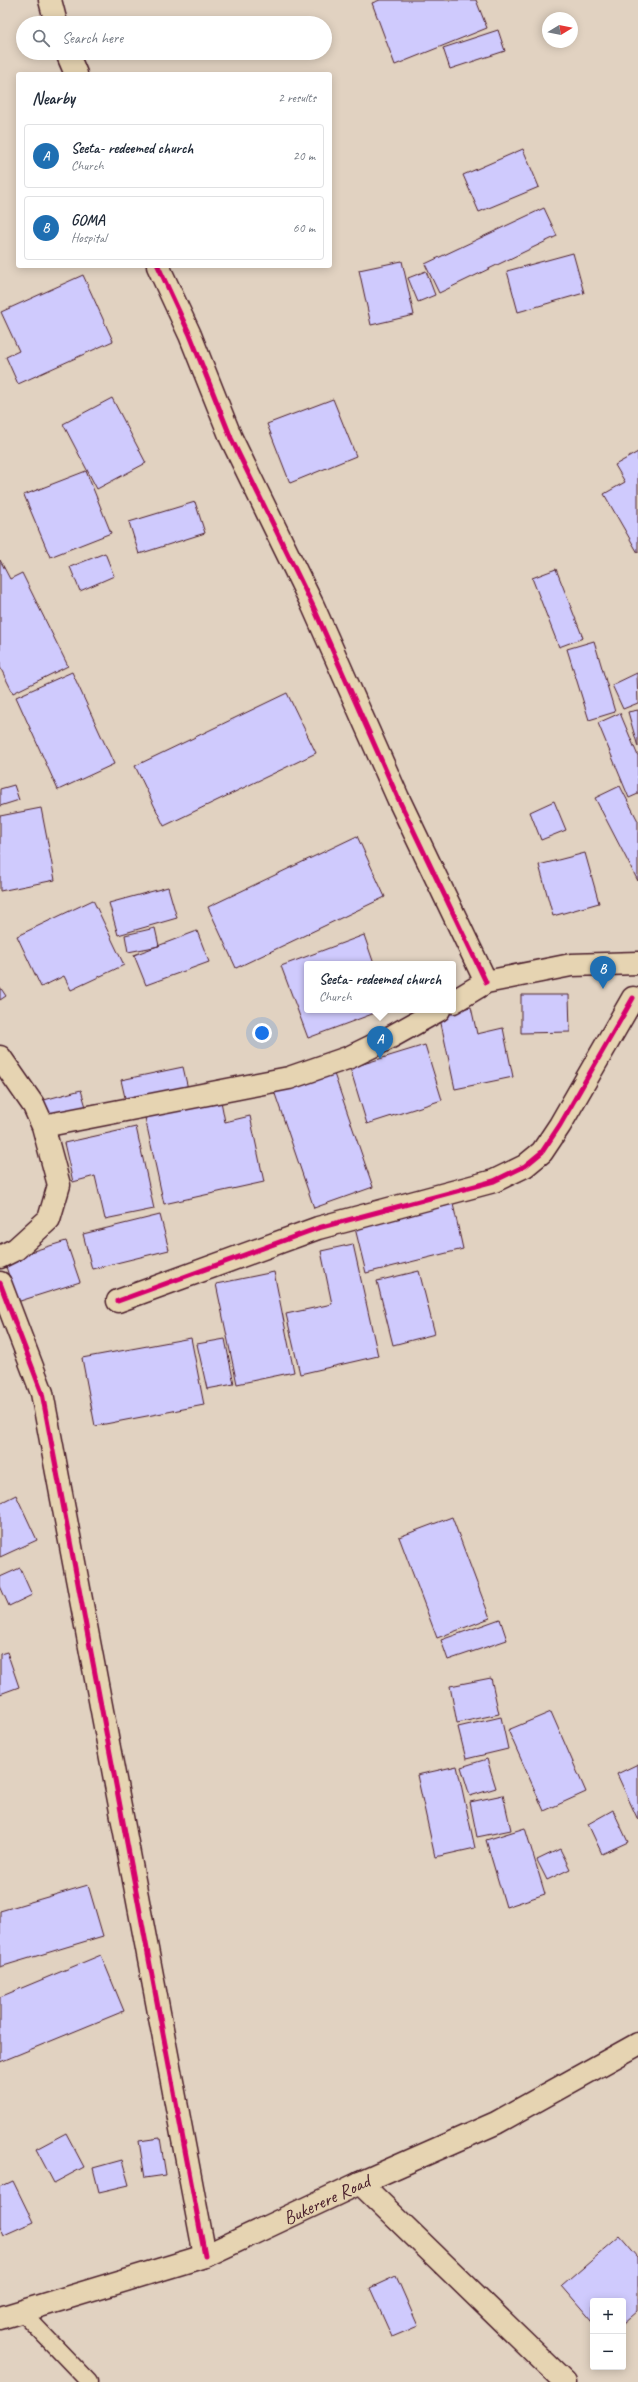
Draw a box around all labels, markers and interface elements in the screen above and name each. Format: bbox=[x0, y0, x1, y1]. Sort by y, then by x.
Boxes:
north arrow bbox=[542, 12, 578, 48]
search box bbox=[16, 16, 332, 60]
icon: search bbox=[30, 27, 52, 49]
text: Search here bbox=[62, 29, 123, 48]
text: Nearby bbox=[32, 88, 75, 109]
text: 2 results bbox=[278, 90, 316, 106]
text: Seeta- redeemed church bbox=[71, 139, 193, 158]
text: A bbox=[43, 148, 49, 164]
text: 20 m bbox=[293, 148, 315, 164]
text: Church bbox=[71, 158, 104, 174]
text: GOMA bbox=[71, 211, 105, 230]
text: B bbox=[43, 220, 49, 236]
text: 60 m bbox=[293, 220, 315, 236]
text: Hospital bbox=[71, 230, 107, 246]
pin: B bbox=[590, 956, 616, 989]
popup bbox=[304, 961, 456, 1013]
text: Seeta- redeemed church bbox=[319, 970, 441, 989]
text: Church bbox=[319, 989, 351, 1005]
your location bbox=[252, 1023, 272, 1043]
pin: A bbox=[367, 1026, 393, 1059]
street label: Bukerere Road bbox=[279, 2168, 377, 2231]
map controls bbox=[590, 2298, 626, 2370]
button: + bbox=[590, 2298, 626, 2334]
button: − bbox=[590, 2334, 626, 2370]

